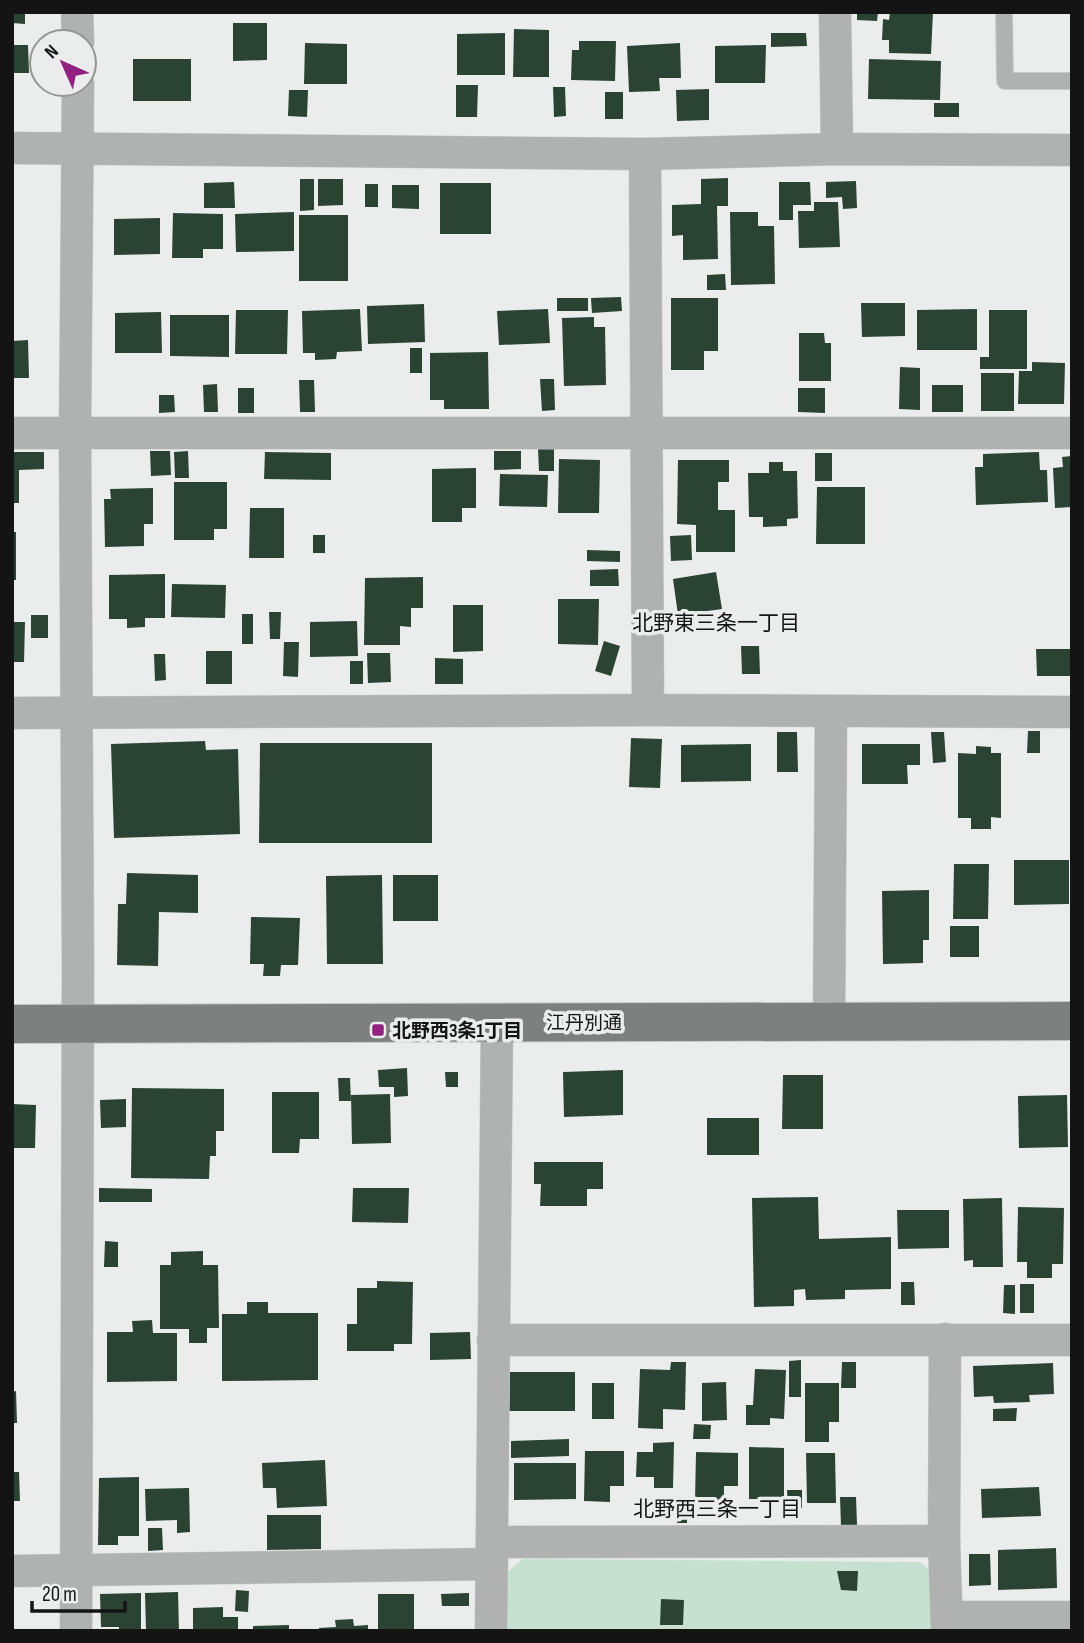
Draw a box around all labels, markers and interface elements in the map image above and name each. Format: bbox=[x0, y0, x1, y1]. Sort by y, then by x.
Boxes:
north arrow bbox=[28, 28, 98, 98]
text: N bbox=[40, 40, 64, 64]
district label: 北野東三条一丁目 bbox=[632, 611, 800, 636]
street label: 江丹別通 bbox=[546, 1012, 622, 1035]
place label: 北野西3条1丁目 bbox=[392, 1020, 522, 1043]
marker: 北野西3条1丁目 bbox=[370, 1022, 386, 1038]
district label: 北野西三条一丁目 bbox=[633, 1497, 801, 1522]
scale bar bbox=[32, 1570, 124, 1614]
text: 20 m bbox=[42, 1582, 77, 1607]

